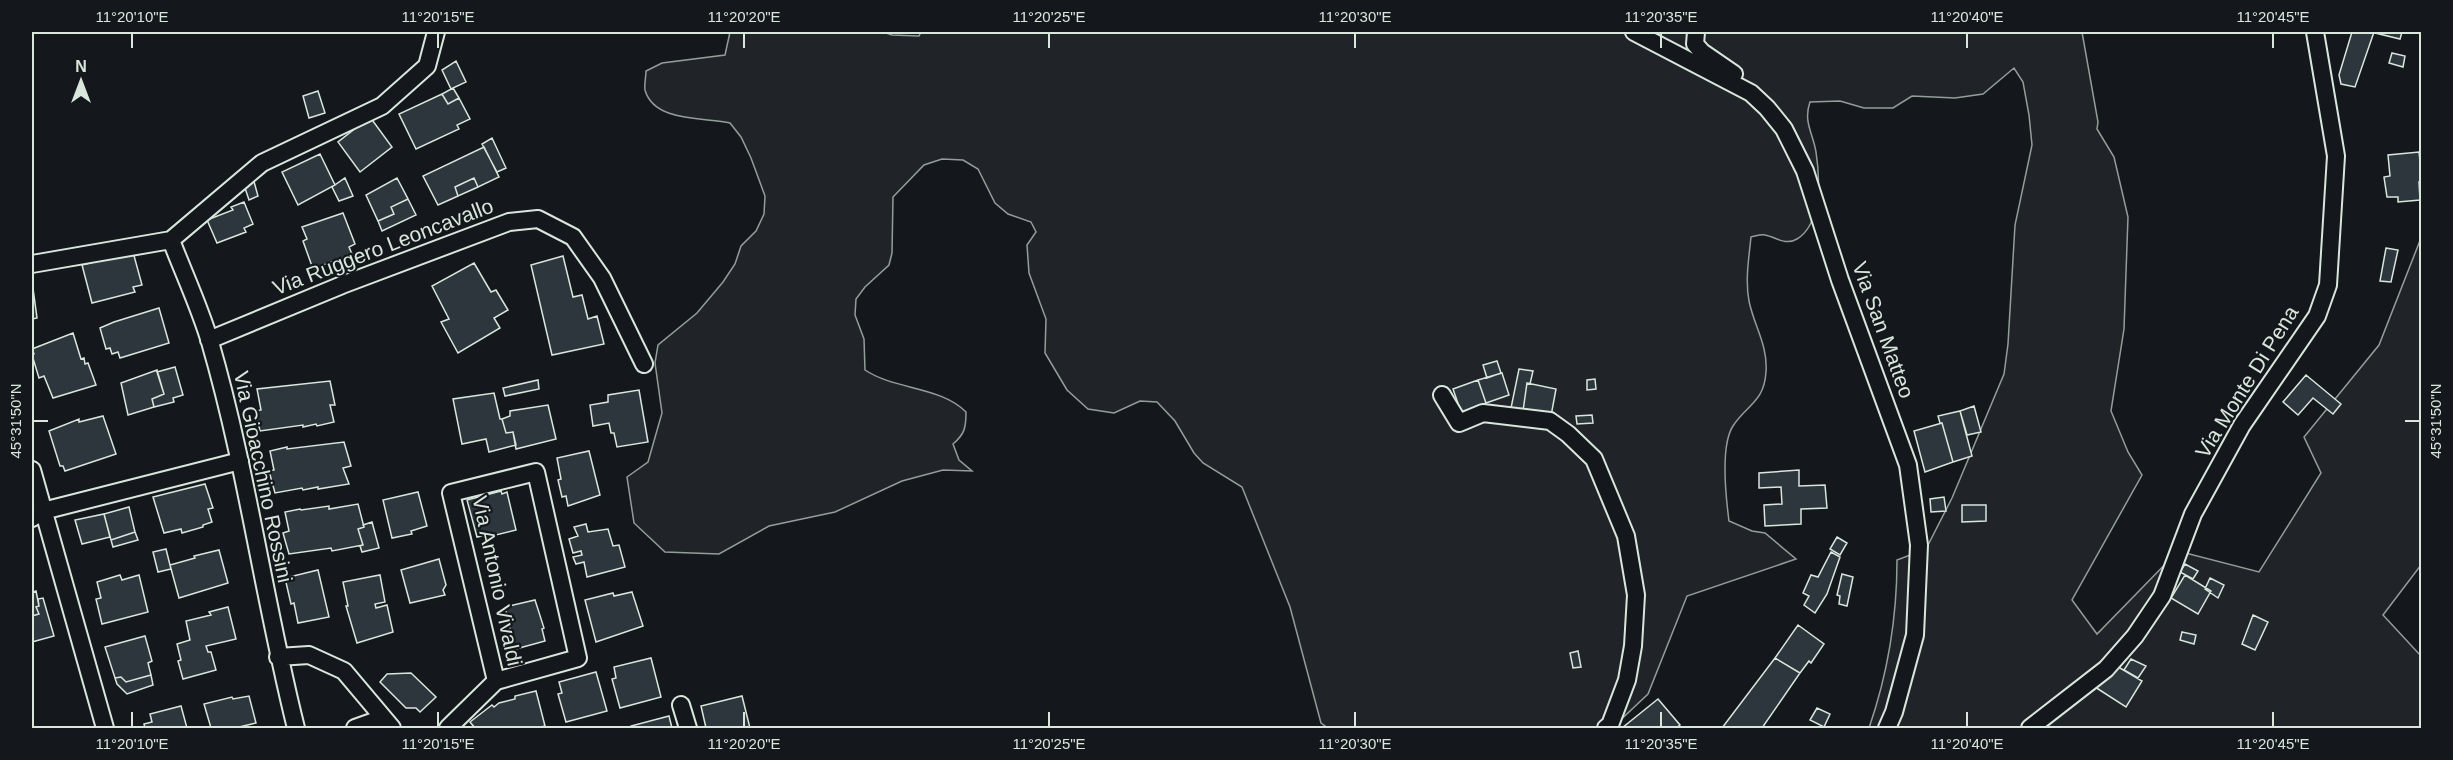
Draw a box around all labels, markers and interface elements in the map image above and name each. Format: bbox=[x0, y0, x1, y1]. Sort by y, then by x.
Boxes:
text: 11°20'10"E bbox=[95, 8, 169, 25]
text: 11°20'15"E bbox=[401, 8, 475, 25]
text: 11°20'20"E bbox=[707, 8, 781, 25]
text: 11°20'25"E bbox=[1012, 8, 1086, 25]
text: 11°20'30"E bbox=[1318, 8, 1392, 25]
text: 11°20'35"E bbox=[1624, 8, 1698, 25]
text: 11°20'40"E bbox=[1930, 8, 2004, 25]
text: 11°20'45"E bbox=[2236, 8, 2310, 25]
north arrow bbox=[51, 51, 111, 111]
text: N bbox=[75, 58, 87, 75]
street label: Via Ruggero Leoncavallo bbox=[269, 194, 496, 299]
street label: Via San Matteo bbox=[1848, 259, 1919, 401]
street label: Via Monte Di Pena bbox=[2191, 301, 2303, 462]
street label: Via Gioacchino Rossini bbox=[230, 369, 297, 585]
text: 45°31'50"N bbox=[7, 383, 24, 459]
text: 45°31'50"N bbox=[2427, 383, 2444, 459]
street label: Via Antonio Vivaldi bbox=[468, 494, 527, 668]
text: 11°20'10"E bbox=[95, 735, 169, 752]
text: 11°20'15"E bbox=[401, 735, 475, 752]
text: 11°20'20"E bbox=[707, 735, 781, 752]
text: 11°20'25"E bbox=[1012, 735, 1086, 752]
text: 11°20'30"E bbox=[1318, 735, 1392, 752]
text: 11°20'35"E bbox=[1624, 735, 1698, 752]
text: 11°20'40"E bbox=[1930, 735, 2004, 752]
text: 11°20'45"E bbox=[2236, 735, 2310, 752]

